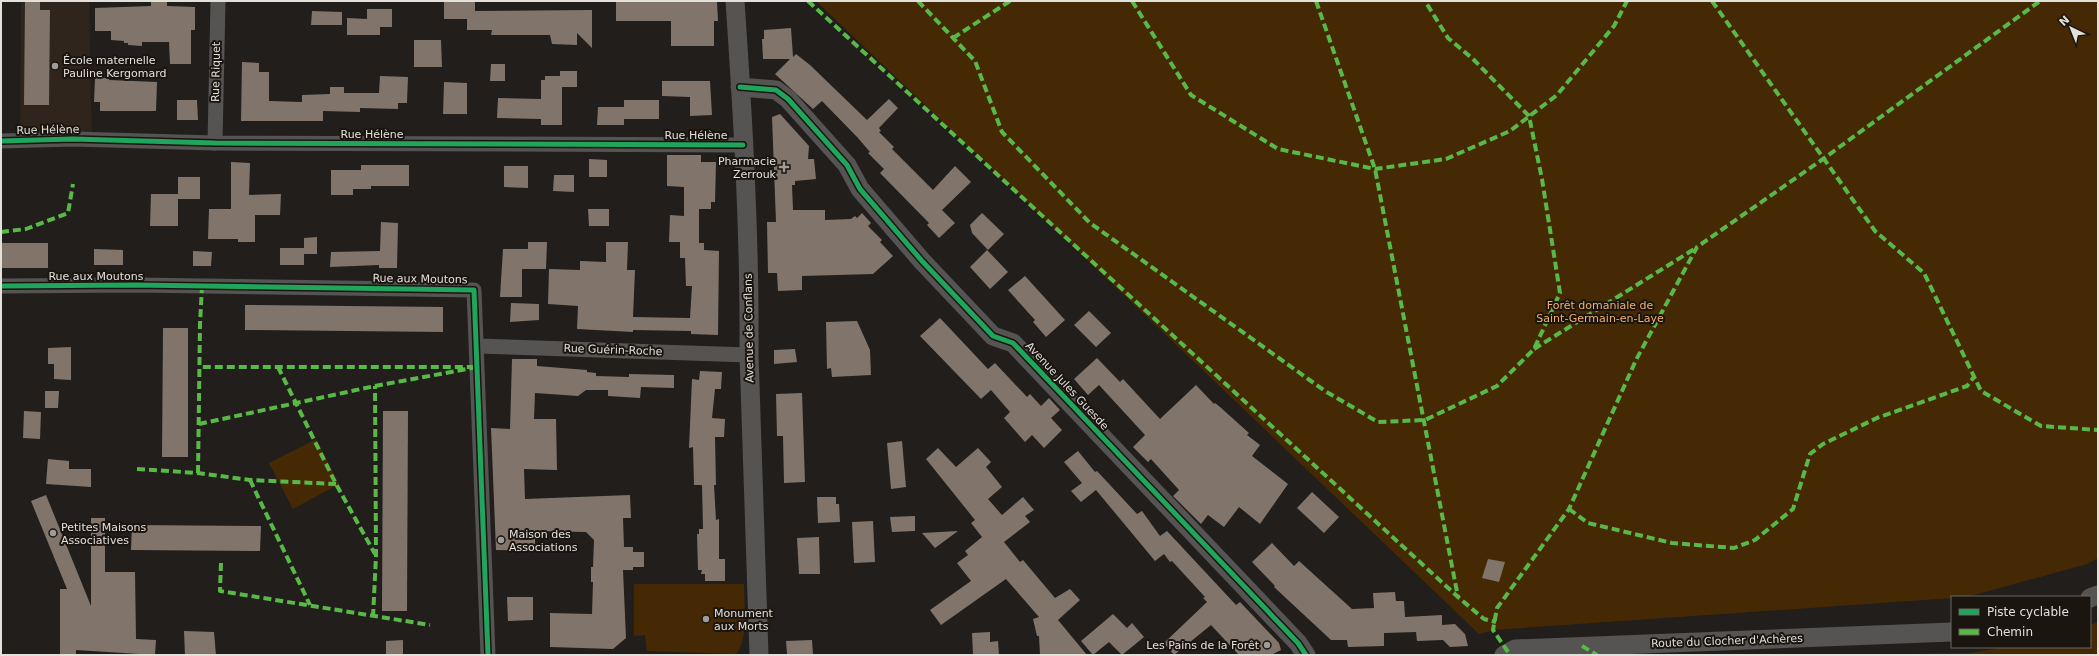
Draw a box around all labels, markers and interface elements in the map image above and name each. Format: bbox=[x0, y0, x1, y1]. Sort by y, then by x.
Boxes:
north arrow bbox=[2051, 8, 2091, 48]
text: N bbox=[2057, 13, 2072, 29]
street label: Rue Riquet bbox=[209, 41, 223, 102]
place label: École maternelle Pauline Kergomard bbox=[63, 54, 166, 80]
marker: École maternelle Pauline Kergomard bbox=[50, 61, 60, 71]
street label: Rue Hélène bbox=[16, 123, 80, 137]
street label: Rue Hélène bbox=[341, 128, 404, 141]
street label: Rue Hélène bbox=[665, 129, 728, 142]
place label: Pharmacie Zerrouk bbox=[718, 155, 777, 181]
marker: Pharmacie Zerrouk bbox=[779, 162, 789, 172]
street label: Rue aux Moutons bbox=[48, 270, 144, 283]
street label: Rue aux Moutons bbox=[372, 272, 468, 286]
street label: Avenue de Conflans bbox=[742, 273, 756, 383]
park label: Forêt domaniale de Saint-Germain-en-Laye bbox=[1536, 299, 1664, 325]
street label: Avenue Jules Guesde bbox=[1023, 339, 1111, 433]
street label: Rue Guérin-Roche bbox=[563, 342, 663, 358]
place label: Petites Maisons Associatives bbox=[61, 521, 146, 547]
marker: Petites Maisons Associatives bbox=[48, 528, 58, 538]
place label: Maison des Associations bbox=[509, 528, 578, 554]
marker: Maison des Associations bbox=[496, 535, 506, 545]
legend bbox=[1951, 596, 2091, 648]
text: Piste cyclable bbox=[1987, 605, 2069, 619]
place label: Monument aux Morts bbox=[714, 607, 774, 633]
marker: Monument aux Morts bbox=[701, 614, 711, 624]
text: Chemin bbox=[1987, 625, 2033, 639]
street label: Route du Clocher d'Achères bbox=[1651, 632, 1803, 650]
place label: Les Pains de la Forêt bbox=[1146, 639, 1260, 652]
marker: Les Pains de la Forêt bbox=[1262, 640, 1272, 650]

